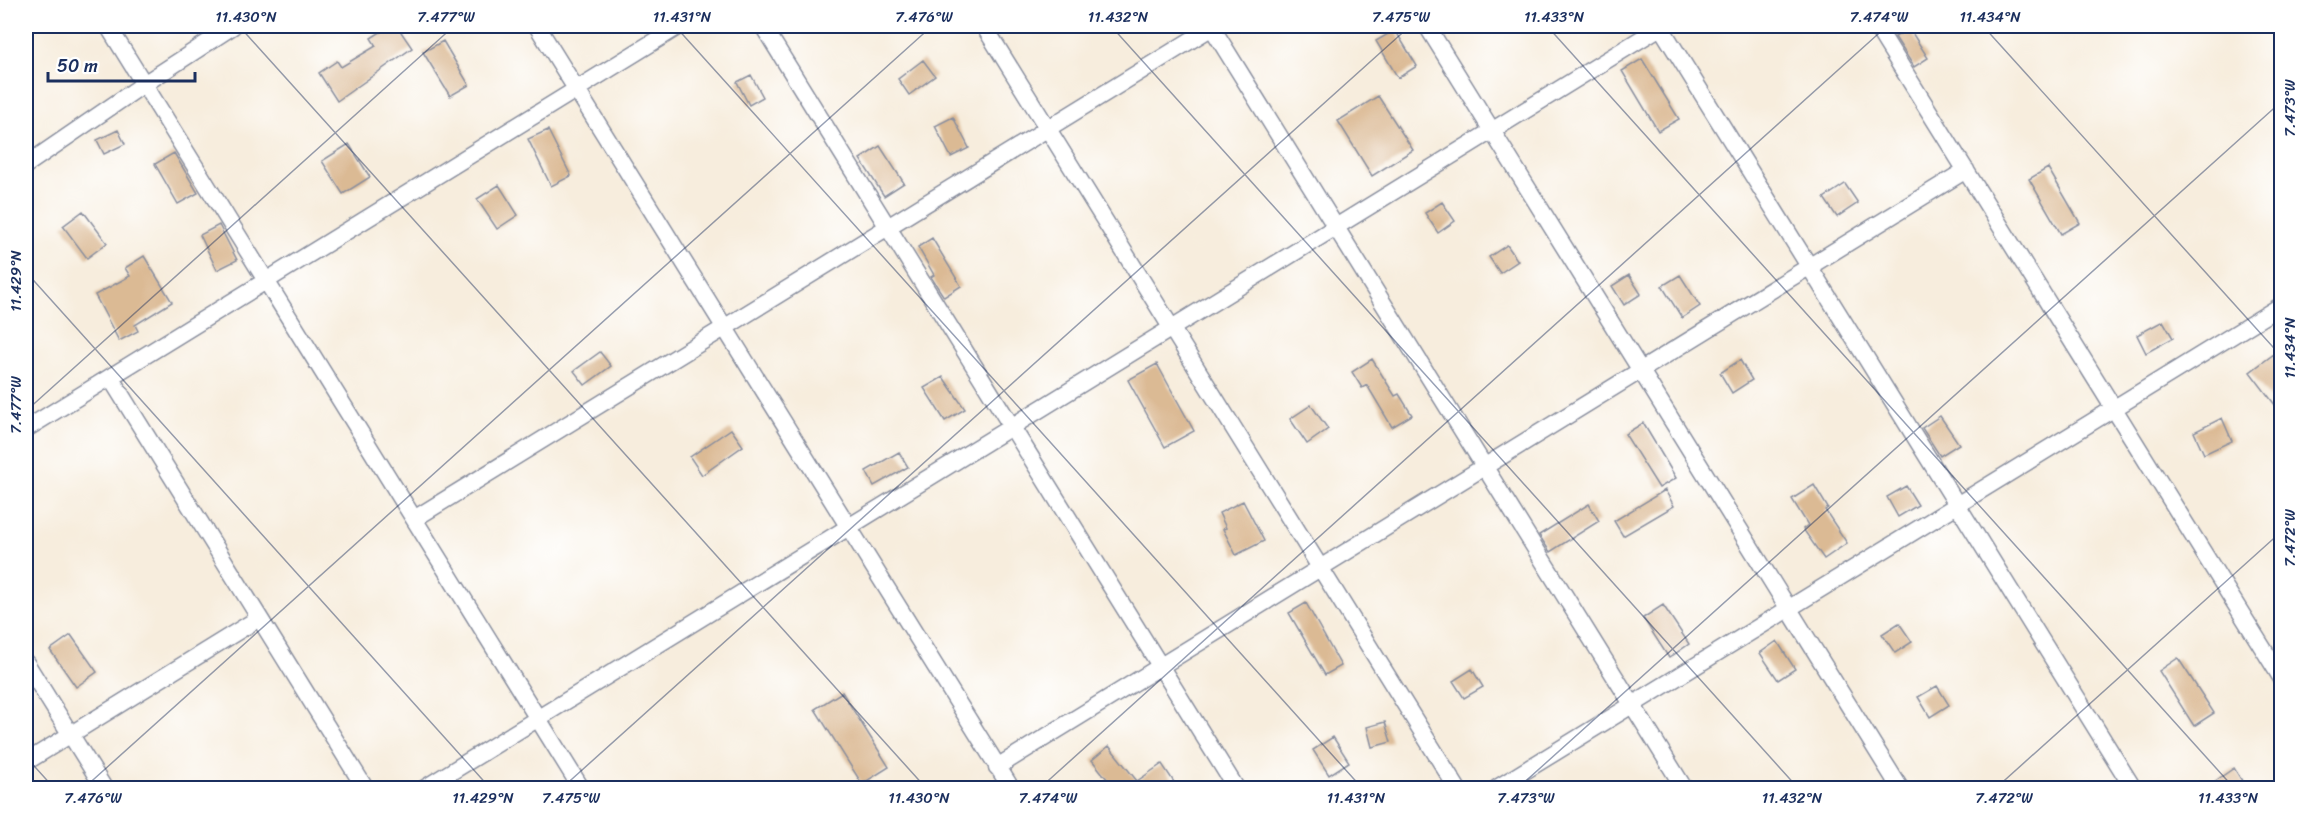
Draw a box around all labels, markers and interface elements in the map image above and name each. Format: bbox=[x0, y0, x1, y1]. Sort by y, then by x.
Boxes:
text: 11.430°N bbox=[215, 4, 277, 30]
text: 7.477°W bbox=[417, 4, 475, 30]
text: 11.431°N bbox=[653, 4, 712, 30]
text: 7.476°W bbox=[895, 4, 953, 30]
text: 11.432°N bbox=[1088, 4, 1149, 30]
text: 7.475°W bbox=[1372, 4, 1431, 30]
text: 11.433°N bbox=[1524, 4, 1585, 30]
text: 7.474°W bbox=[1850, 4, 1909, 30]
text: 11.434°N bbox=[1959, 4, 2021, 30]
scale bar bbox=[48, 45, 195, 83]
text: 50 m bbox=[57, 50, 98, 82]
text: 7.473°W bbox=[2277, 79, 2303, 137]
text: 11.429°N bbox=[3, 250, 29, 312]
text: 11.434°N bbox=[2277, 317, 2303, 379]
text: 7.477°W bbox=[3, 376, 29, 434]
text: 7.472°W bbox=[2277, 509, 2303, 567]
text: 7.476°W bbox=[64, 785, 122, 811]
text: 11.429°N bbox=[452, 785, 514, 811]
text: 7.475°W bbox=[542, 785, 601, 811]
text: 11.430°N bbox=[888, 785, 950, 811]
text: 7.474°W bbox=[1019, 785, 1078, 811]
text: 11.431°N bbox=[1327, 785, 1386, 811]
text: 7.473°W bbox=[1497, 785, 1555, 811]
text: 11.432°N bbox=[1762, 785, 1823, 811]
text: 7.472°W bbox=[1975, 785, 2033, 811]
text: 11.433°N bbox=[2198, 785, 2259, 811]

